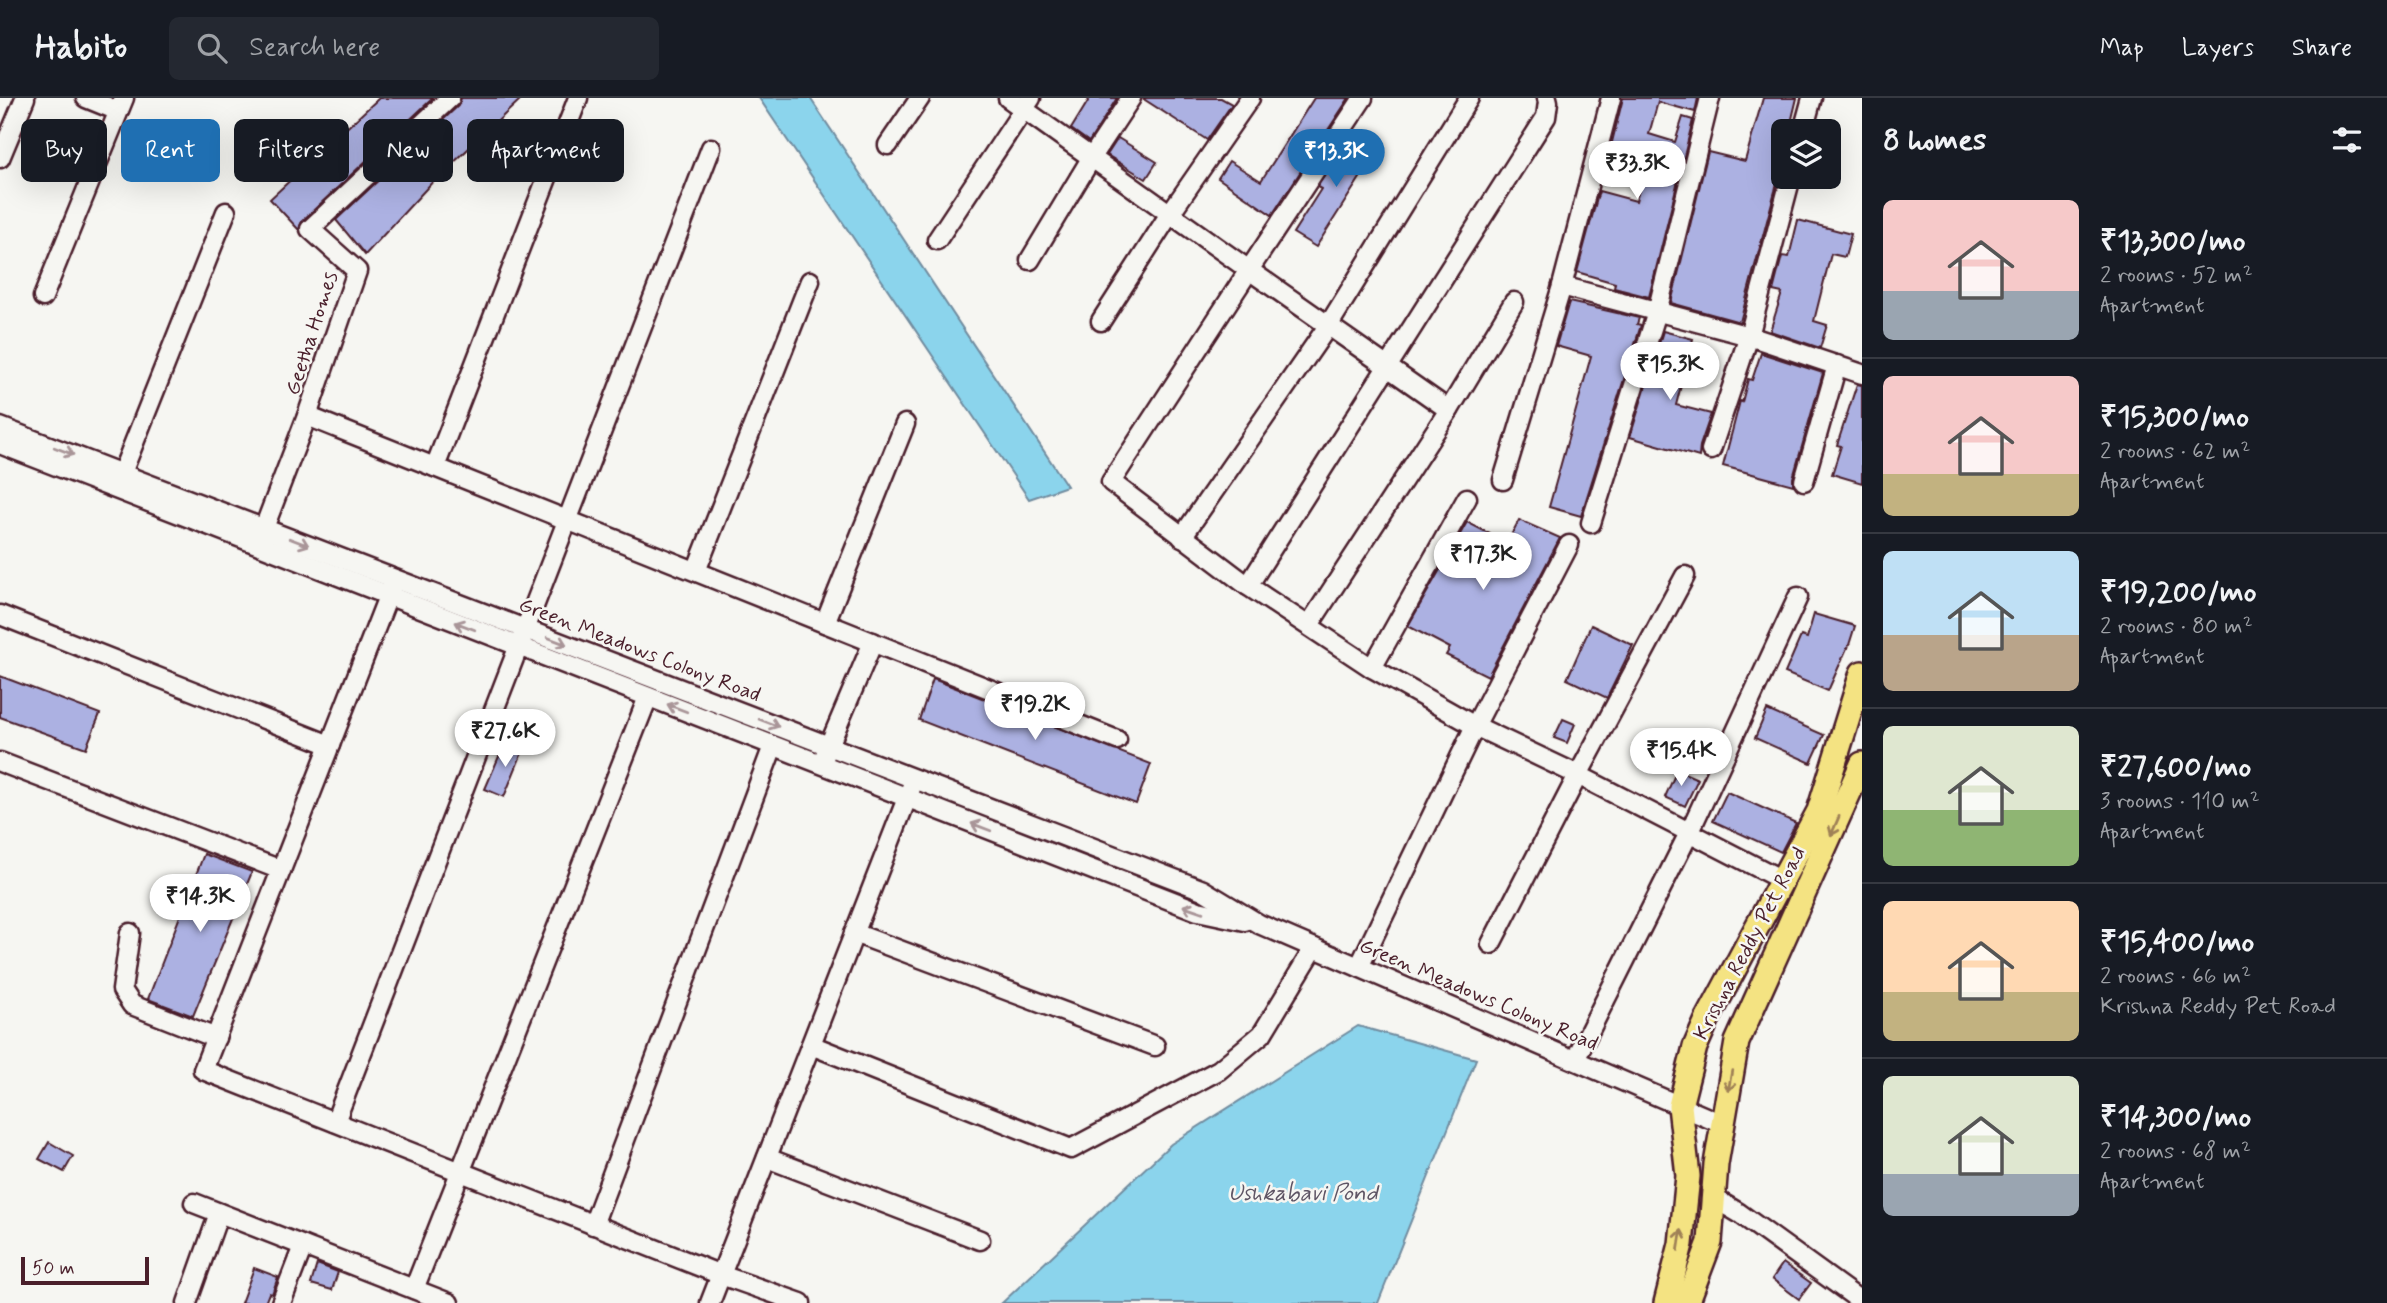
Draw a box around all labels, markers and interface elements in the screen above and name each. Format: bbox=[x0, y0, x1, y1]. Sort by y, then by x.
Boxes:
search box bbox=[169, 17, 659, 80]
text: Habito bbox=[35, 26, 127, 70]
icon: search bbox=[193, 29, 231, 67]
text: Search here bbox=[249, 31, 380, 65]
text: Map bbox=[2100, 33, 2144, 64]
text: Layers bbox=[2182, 33, 2254, 64]
text: Share bbox=[2292, 33, 2352, 64]
chip: Buy bbox=[21, 119, 107, 182]
chip: Rent bbox=[121, 119, 220, 182]
chip: Filters bbox=[234, 119, 349, 182]
chip: New bbox=[363, 119, 453, 182]
chip: Apartment bbox=[467, 119, 624, 182]
map controls bbox=[1771, 119, 1841, 189]
button: layers bbox=[1771, 119, 1841, 189]
text: 8 homes bbox=[1883, 121, 1986, 160]
icon: filters bbox=[2328, 121, 2366, 159]
pin: ₹13.3K bbox=[1279, 130, 1393, 189]
text: ₹13.3K bbox=[1304, 137, 1368, 167]
pin: ₹33.3K bbox=[1580, 141, 1694, 201]
text: ₹33.3K bbox=[1605, 149, 1669, 179]
text: ₹13,300/mo bbox=[2100, 222, 2246, 261]
icon: home bbox=[1939, 228, 2023, 312]
text: 2 rooms · 52 m² bbox=[2100, 261, 2253, 291]
street label: Geetha Homes bbox=[279, 268, 345, 399]
text: Apartment bbox=[2100, 291, 2205, 321]
pin: ₹15.3K bbox=[1613, 342, 1727, 402]
text: ₹15.3K bbox=[1636, 350, 1704, 380]
text: ₹15,300/mo bbox=[2100, 398, 2249, 437]
icon: home bbox=[1939, 404, 2023, 488]
text: 2 rooms · 62 m² bbox=[2100, 437, 2251, 467]
one-way arrow bbox=[52, 446, 74, 459]
text: Apartment bbox=[2100, 467, 2205, 497]
pin: ₹17.3K bbox=[1426, 532, 1540, 592]
one-way arrow bbox=[287, 536, 309, 549]
text: ₹17.3K bbox=[1450, 540, 1516, 570]
text: ₹19,200/mo bbox=[2100, 573, 2257, 612]
icon: home bbox=[1939, 579, 2023, 663]
street label: Green Meadows Colony Road bbox=[515, 591, 765, 709]
text: 2 rooms · 80 m² bbox=[2100, 612, 2253, 642]
one-way arrow bbox=[455, 618, 477, 631]
one-way arrow bbox=[546, 635, 567, 648]
text: Apartment bbox=[2100, 642, 2205, 672]
pin: ₹19.2K bbox=[978, 682, 1092, 742]
text: ₹19.2K bbox=[1000, 690, 1070, 720]
one-way arrow bbox=[667, 701, 689, 714]
pin: ₹27.6K bbox=[448, 710, 562, 769]
text: ₹27.6K bbox=[471, 717, 539, 747]
one-way arrow bbox=[758, 717, 780, 730]
pin: ₹15.4K bbox=[1624, 728, 1738, 788]
text: ₹15.4K bbox=[1646, 736, 1716, 766]
text: ₹27,600/mo bbox=[2100, 748, 2251, 787]
icon: home bbox=[1939, 754, 2023, 838]
text: 3 rooms · 110 m² bbox=[2100, 787, 2260, 817]
one-way arrow bbox=[1828, 815, 1841, 837]
text: Apartment bbox=[2100, 817, 2205, 847]
one-way arrow bbox=[970, 819, 992, 832]
street label: Krishna Reddy Pet Road bbox=[1687, 842, 1813, 1045]
pin: ₹14.3K bbox=[143, 874, 257, 934]
text: ₹14.3K bbox=[166, 882, 234, 912]
one-way arrow bbox=[1182, 902, 1204, 914]
text: ₹15,400/mo bbox=[2100, 923, 2254, 962]
icon: home bbox=[1939, 929, 2023, 1013]
street label: Green Meadows Colony Road bbox=[1355, 932, 1602, 1058]
text: 2 rooms · 66 m² bbox=[2100, 962, 2251, 992]
text: Krishna Reddy Pet Road bbox=[2100, 992, 2336, 1022]
one-way arrow bbox=[1722, 1069, 1736, 1092]
text: ₹14,300/mo bbox=[2100, 1098, 2251, 1137]
icon: home bbox=[1939, 1104, 2023, 1188]
text: 2 rooms · 68 m² bbox=[2100, 1137, 2251, 1167]
text: Apartment bbox=[2100, 1167, 2205, 1197]
water label: Ushkabavi Pond bbox=[1228, 1179, 1380, 1209]
one-way arrow bbox=[1674, 1229, 1687, 1252]
scale bar bbox=[21, 1254, 149, 1286]
text: 50 m bbox=[32, 1256, 75, 1281]

